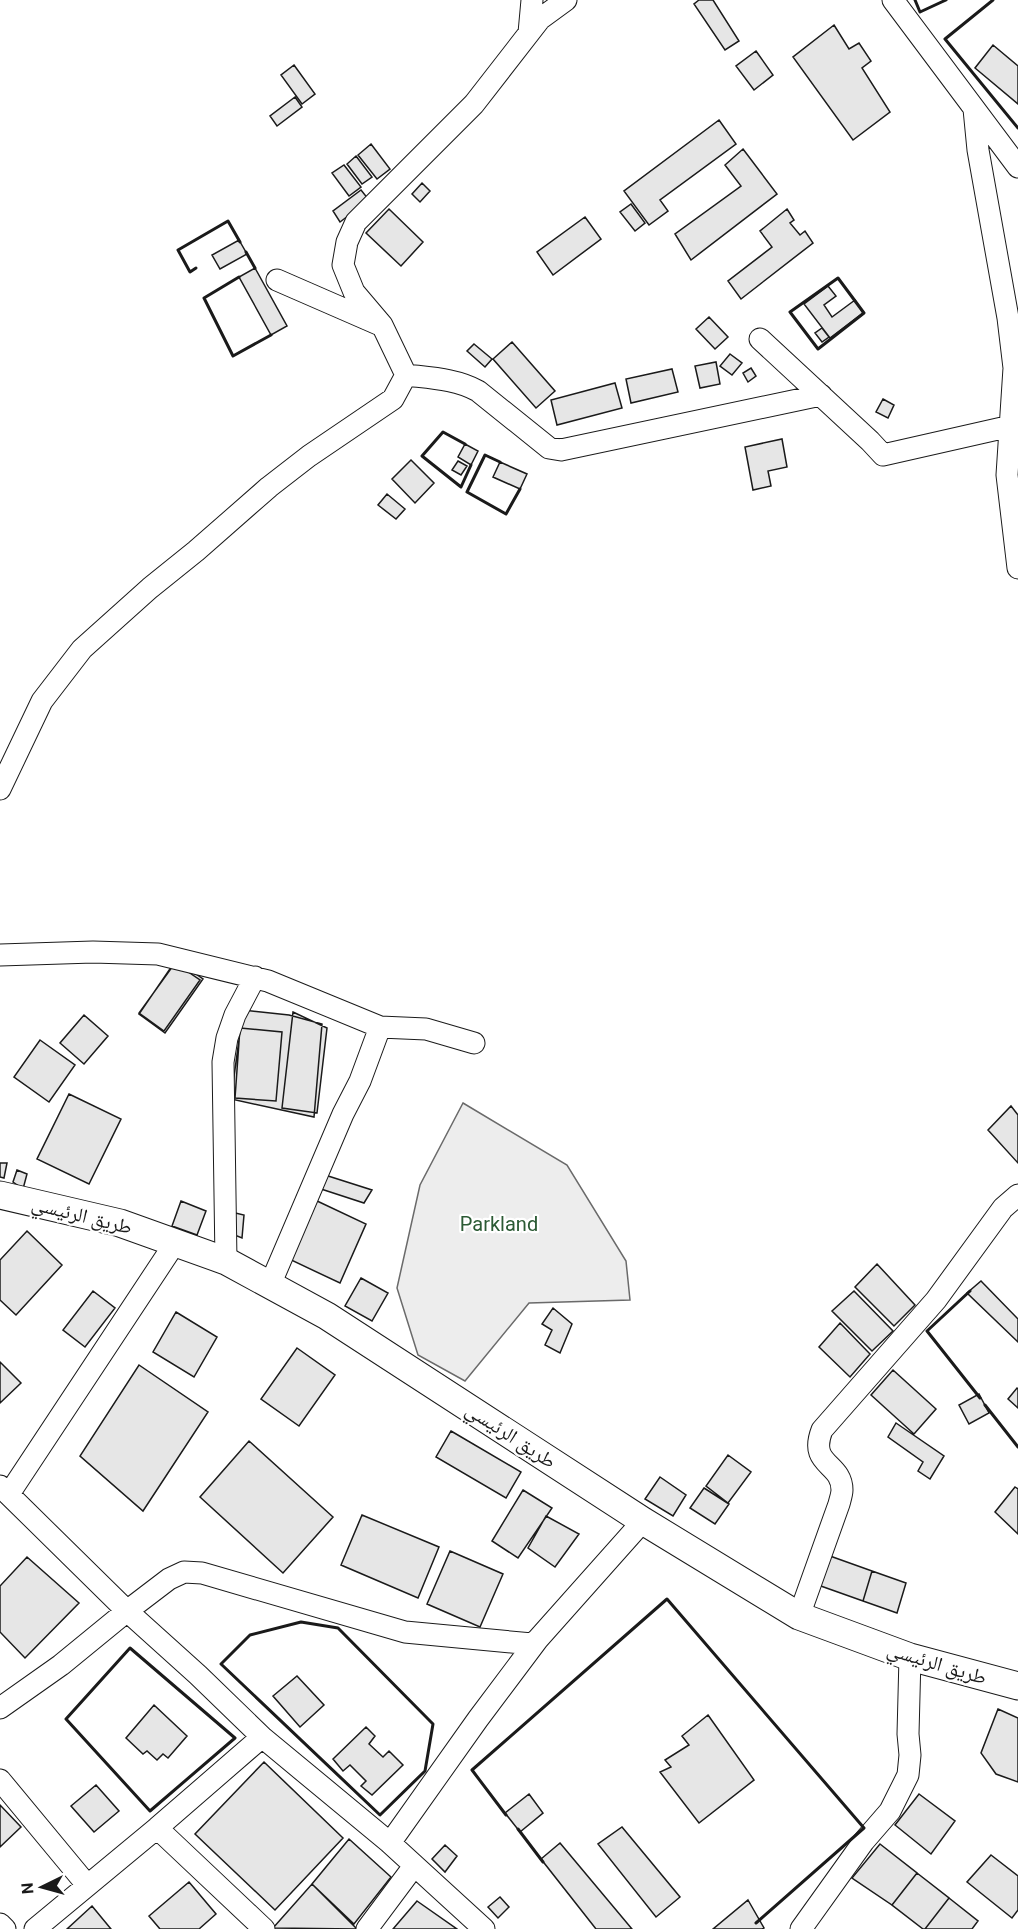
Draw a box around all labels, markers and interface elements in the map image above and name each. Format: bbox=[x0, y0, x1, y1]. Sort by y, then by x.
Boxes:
street label: طريق الرئيسي bbox=[28, 1191, 135, 1243]
park label: Parkland bbox=[460, 1212, 538, 1236]
street label: طريق الرئيسي bbox=[459, 1397, 561, 1476]
street label: طريق الرئيسي bbox=[883, 1637, 990, 1693]
north arrow bbox=[12, 1857, 72, 1917]
text: N bbox=[18, 1882, 38, 1895]

